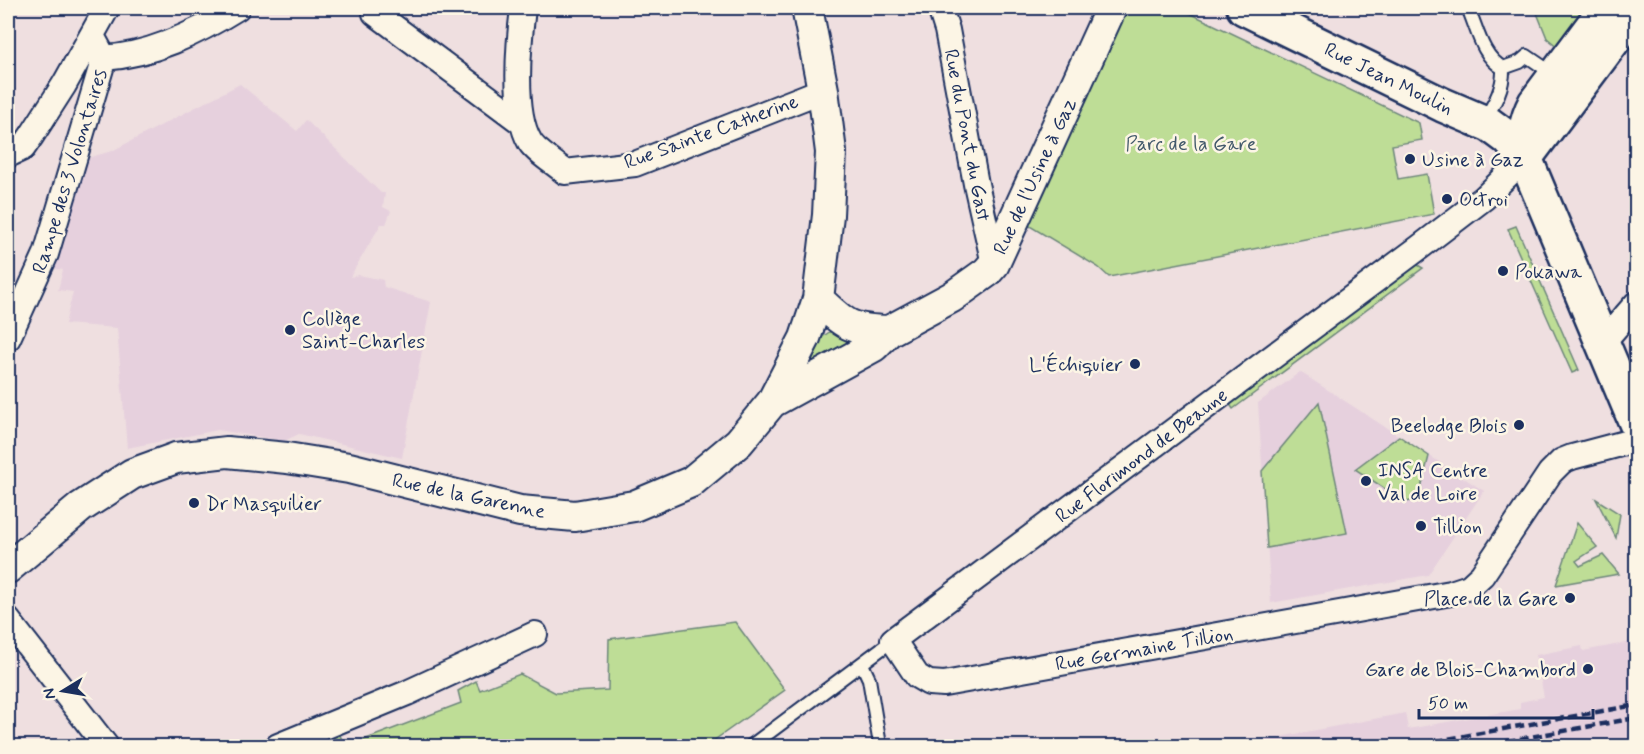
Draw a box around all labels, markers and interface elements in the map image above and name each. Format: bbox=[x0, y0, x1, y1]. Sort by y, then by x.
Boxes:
street label: Rue Jean Moulin bbox=[1319, 36, 1457, 122]
street label: Rue du Pont du Gast bbox=[937, 47, 996, 224]
street label: Rampe des 3 Volontaires bbox=[26, 66, 114, 277]
street label: Rue Sainte Catherine bbox=[621, 88, 802, 177]
street label: Rue de l'Usine à Gaz bbox=[987, 94, 1084, 259]
park label: Parc de la Gare bbox=[1125, 131, 1257, 158]
place label: Usine à Gaz bbox=[1422, 147, 1524, 174]
marker: Usine à Gaz bbox=[1403, 152, 1417, 166]
place label: Octroi bbox=[1459, 187, 1508, 214]
marker: Octroi bbox=[1440, 192, 1454, 206]
place label: Pokawa bbox=[1515, 259, 1583, 286]
marker: Pokawa bbox=[1496, 264, 1510, 278]
place label: Collège Saint-Charles bbox=[302, 306, 425, 356]
marker: Collège Saint-Charles bbox=[283, 323, 297, 337]
place label: L'Échiquier bbox=[1029, 352, 1123, 379]
marker: L'Échiquier bbox=[1128, 357, 1142, 371]
street label: Rue Florimond de Beaune bbox=[1050, 382, 1234, 530]
place label: Beelodge Blois bbox=[1391, 413, 1507, 440]
marker: Beelodge Blois bbox=[1512, 418, 1526, 432]
place label: INSA Centre Val de Loire bbox=[1378, 458, 1488, 508]
street label: Rue de la Garenne bbox=[390, 467, 548, 526]
marker: INSA Centre Val de Loire bbox=[1359, 474, 1373, 488]
place label: Dr Masquilier bbox=[206, 491, 322, 518]
marker: Dr Masquilier bbox=[187, 496, 201, 510]
place label: Tillion bbox=[1433, 514, 1482, 541]
marker: Tillion bbox=[1414, 519, 1428, 533]
place label: Place de la Gare bbox=[1424, 586, 1558, 613]
marker: Place de la Gare bbox=[1563, 591, 1577, 605]
street label: Rue Germaine Tillion bbox=[1053, 621, 1235, 678]
place label: Gare de Blois-Chambord bbox=[1365, 657, 1576, 684]
north arrow bbox=[33, 661, 93, 721]
marker: Gare de Blois-Chambord bbox=[1581, 662, 1595, 676]
scale bar bbox=[1419, 682, 1593, 720]
text: N bbox=[38, 686, 61, 701]
text: 50 m bbox=[1428, 692, 1468, 716]

